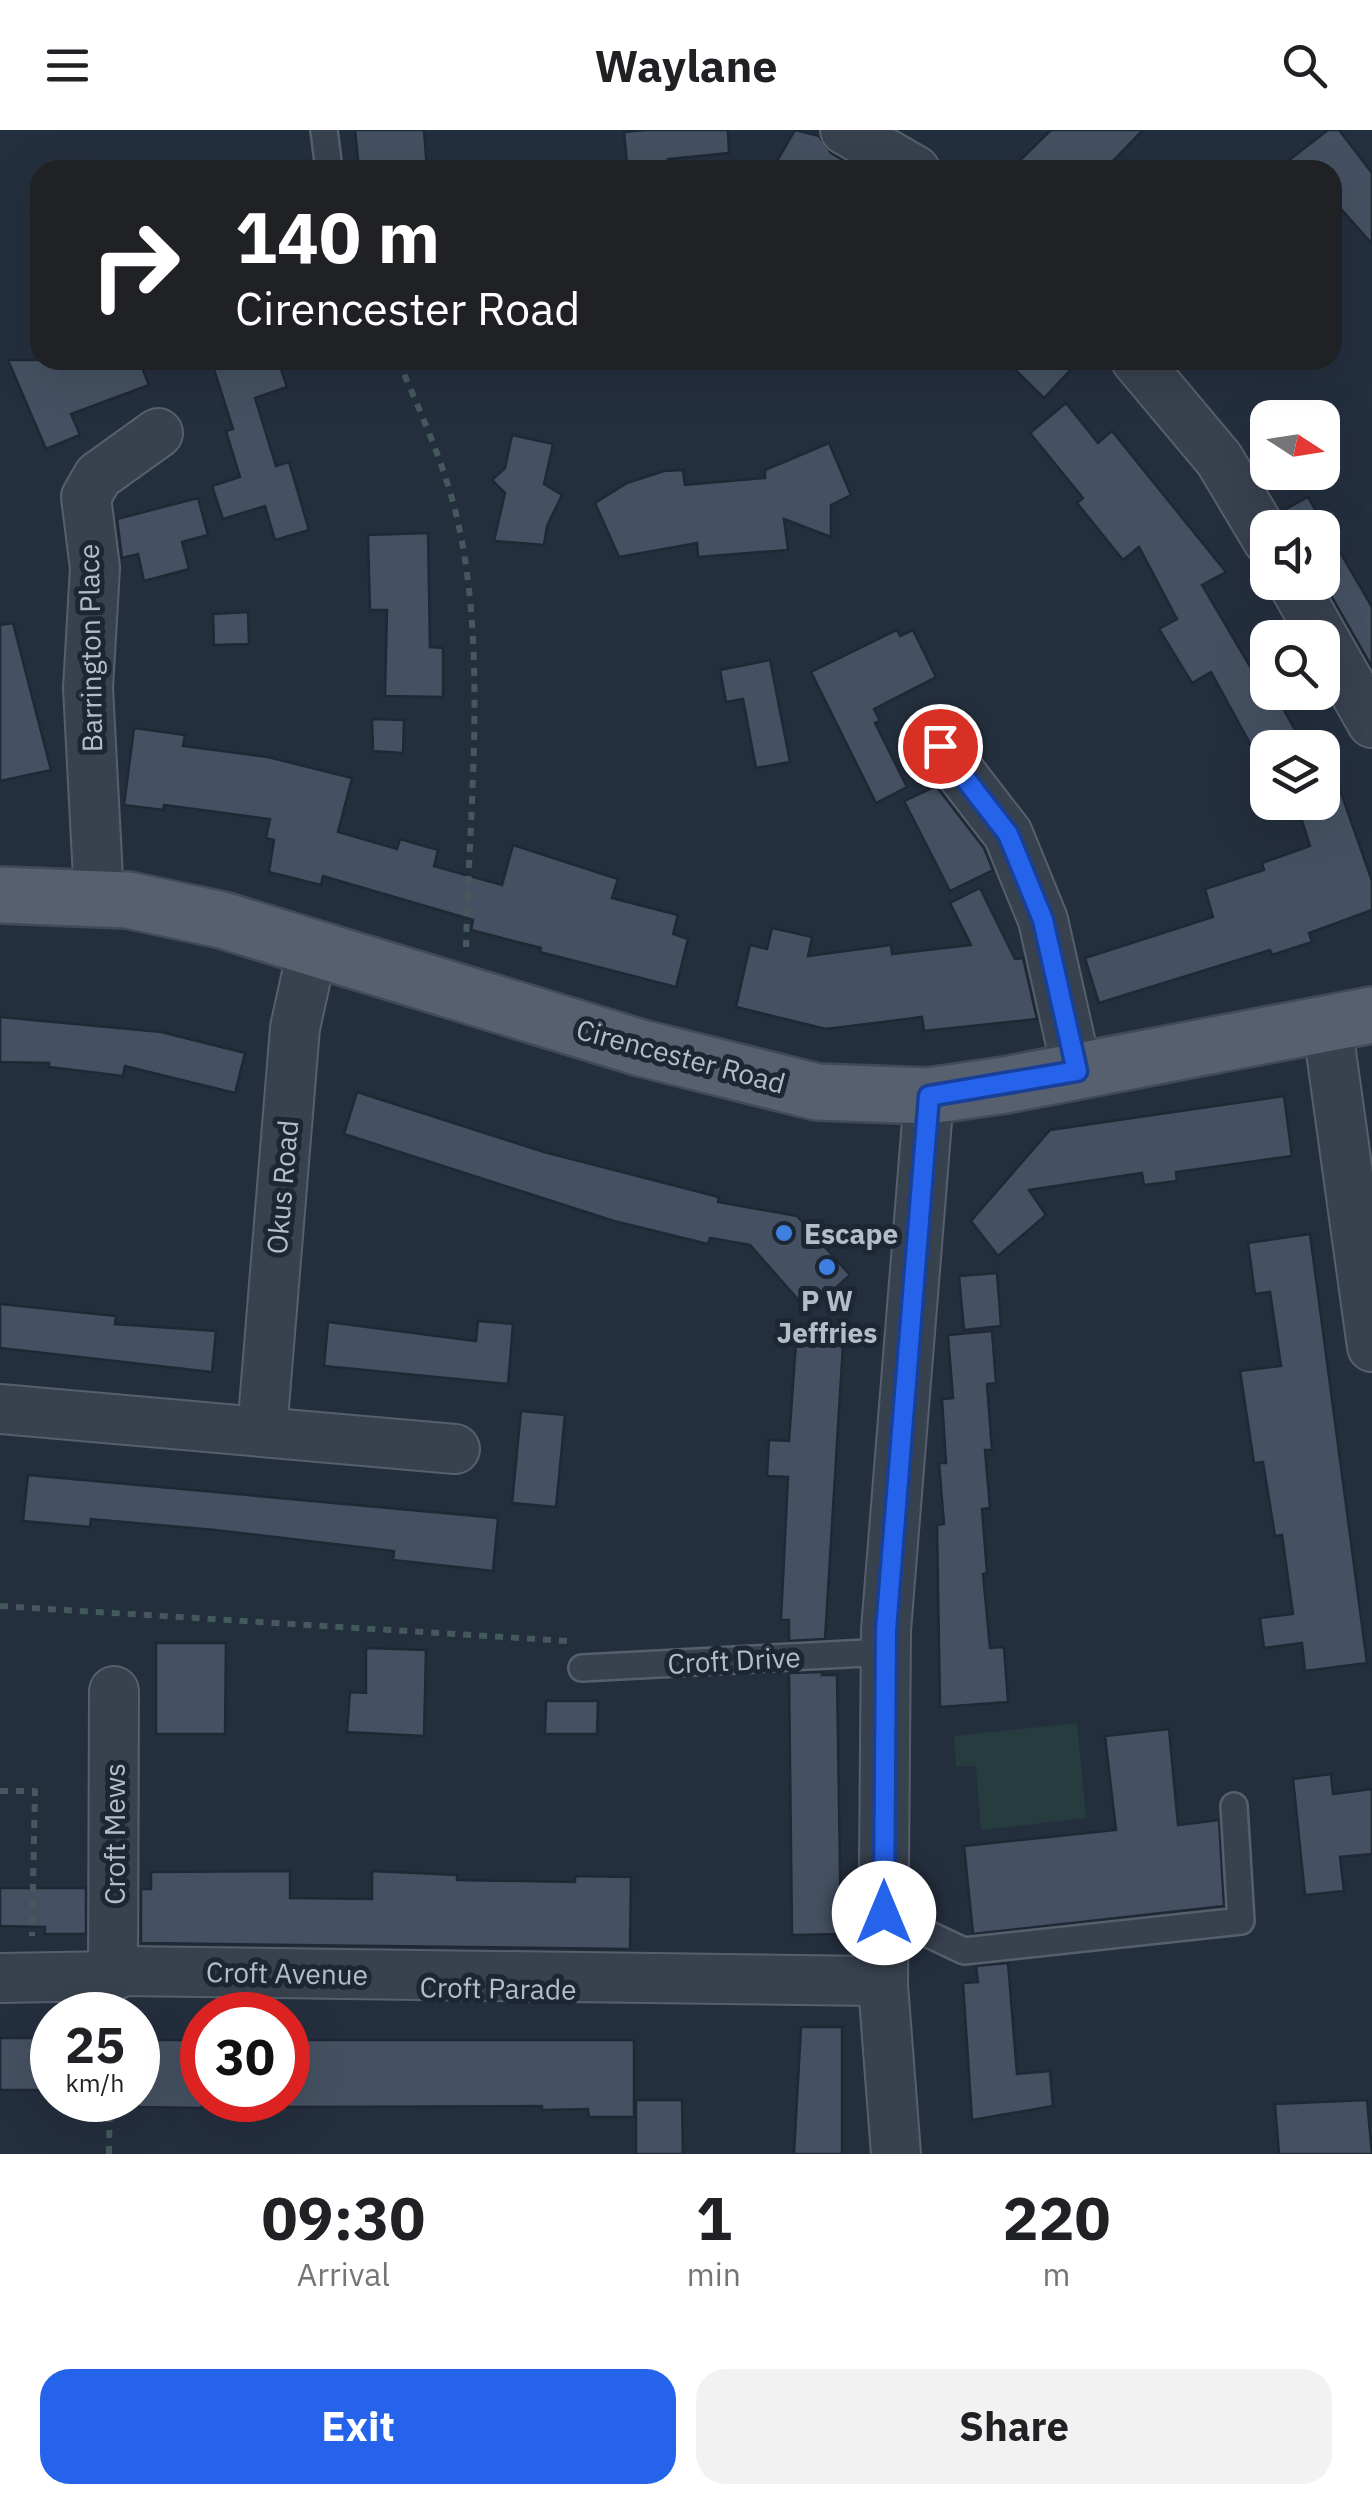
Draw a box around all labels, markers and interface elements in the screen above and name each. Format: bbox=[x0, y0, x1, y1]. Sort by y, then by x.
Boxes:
text: Waylane bbox=[594, 36, 778, 94]
icon: menu bbox=[40, 38, 95, 93]
icon: search bbox=[1277, 38, 1332, 93]
text: 140 m bbox=[235, 191, 440, 282]
icon: right bbox=[70, 200, 200, 330]
text: Cirencester Road bbox=[235, 279, 580, 337]
north arrow bbox=[1250, 400, 1340, 490]
map controls bbox=[1250, 400, 1340, 820]
button: sound bbox=[1250, 510, 1340, 600]
street label: Barrington Place bbox=[70, 544, 110, 752]
button: search bbox=[1250, 620, 1340, 710]
pin bbox=[898, 704, 983, 789]
icon: arrive bbox=[913, 719, 968, 774]
button: layers bbox=[1250, 730, 1340, 820]
street label: Cirencester Road bbox=[572, 1010, 790, 1102]
street label: Okus Road bbox=[258, 1118, 306, 1256]
place label: Escape bbox=[804, 1215, 898, 1252]
marker: Escape bbox=[773, 1222, 795, 1244]
marker: P W Jeffries bbox=[816, 1256, 838, 1278]
place label: P W Jeffries bbox=[777, 1282, 877, 1351]
street label: Croft Drive bbox=[666, 1638, 802, 1682]
street label: Croft Mews bbox=[96, 1763, 133, 1905]
position arrow bbox=[832, 1861, 936, 1965]
street label: Croft Avenue bbox=[206, 1953, 368, 1993]
street label: Croft Parade bbox=[419, 1968, 577, 2008]
speed limit sign: 30 bbox=[180, 1992, 310, 2122]
text: 25 bbox=[65, 2012, 125, 2077]
text: km/h bbox=[66, 2066, 124, 2099]
text: 09:30 bbox=[262, 2178, 425, 2257]
text: 1 bbox=[696, 2178, 732, 2257]
text: 220 bbox=[1002, 2178, 1110, 2257]
text: Arrival bbox=[297, 2253, 390, 2295]
text: min bbox=[687, 2253, 741, 2295]
text: m bbox=[1043, 2253, 1070, 2295]
button: Exit bbox=[40, 2369, 676, 2484]
button: Share bbox=[696, 2369, 1332, 2484]

